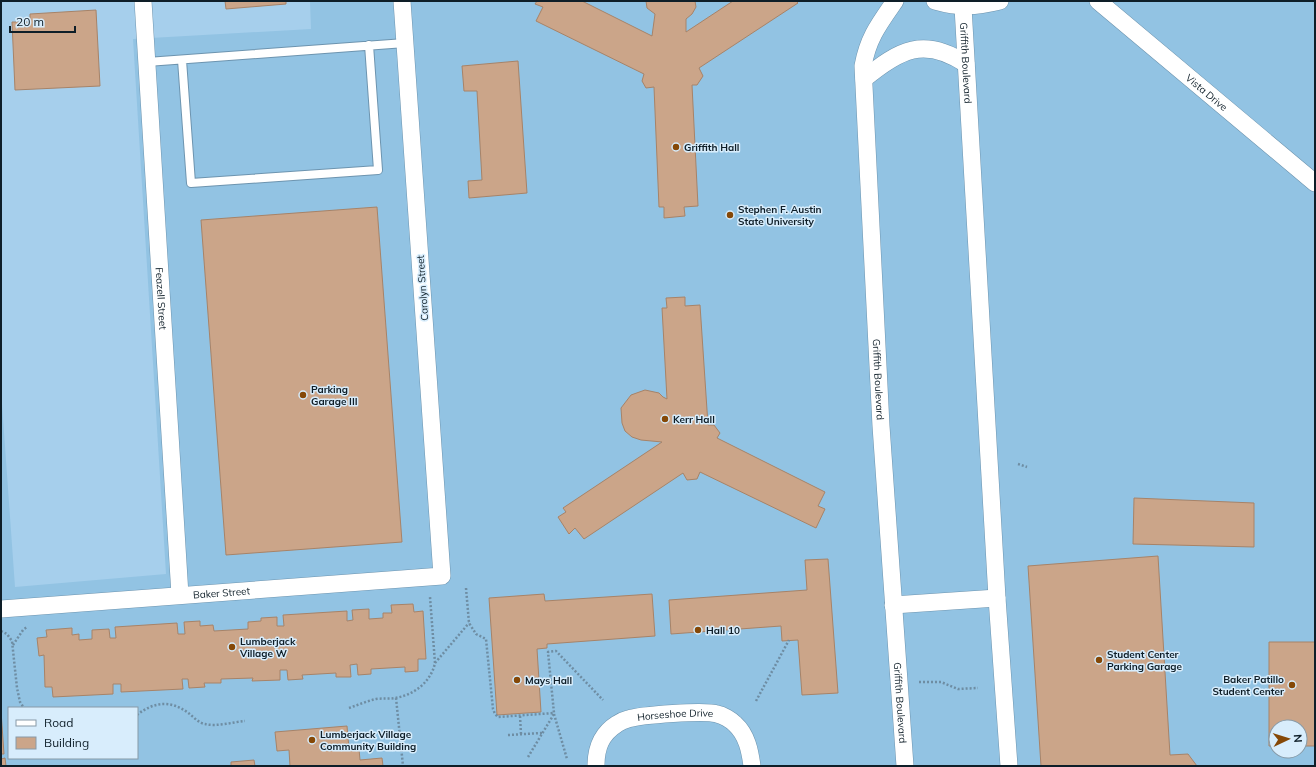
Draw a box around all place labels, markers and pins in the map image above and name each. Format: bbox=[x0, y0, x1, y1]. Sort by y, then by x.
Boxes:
place label: Griffith Hall bbox=[684, 141, 739, 154]
marker: Griffith Hall bbox=[671, 142, 681, 152]
place label: Stephen F. Austin State University bbox=[738, 203, 822, 228]
marker: Stephen F. Austin State University bbox=[725, 210, 735, 220]
place label: Parking Garage III bbox=[311, 383, 358, 408]
marker: Parking Garage III bbox=[298, 390, 308, 400]
place label: Kerr Hall bbox=[673, 413, 715, 426]
marker: Kerr Hall bbox=[660, 414, 670, 424]
place label: Hall 10 bbox=[706, 624, 740, 637]
marker: Hall 10 bbox=[693, 625, 703, 635]
place label: Lumberjack Village W bbox=[239, 635, 296, 660]
marker: Lumberjack Village W bbox=[227, 642, 237, 652]
place label: Student Center Parking Garage bbox=[1107, 648, 1183, 673]
marker: Student Center Parking Garage bbox=[1094, 655, 1104, 665]
place label: Baker Patillo Student Center bbox=[1212, 673, 1284, 698]
place label: Mays Hall bbox=[525, 674, 572, 687]
marker: Mays Hall bbox=[512, 675, 522, 685]
marker: Baker Patillo Student Center bbox=[1287, 680, 1297, 690]
place label: Lumberjack Village Community Building bbox=[320, 728, 416, 753]
marker: Lumberjack Village Community Building bbox=[307, 735, 317, 745]

